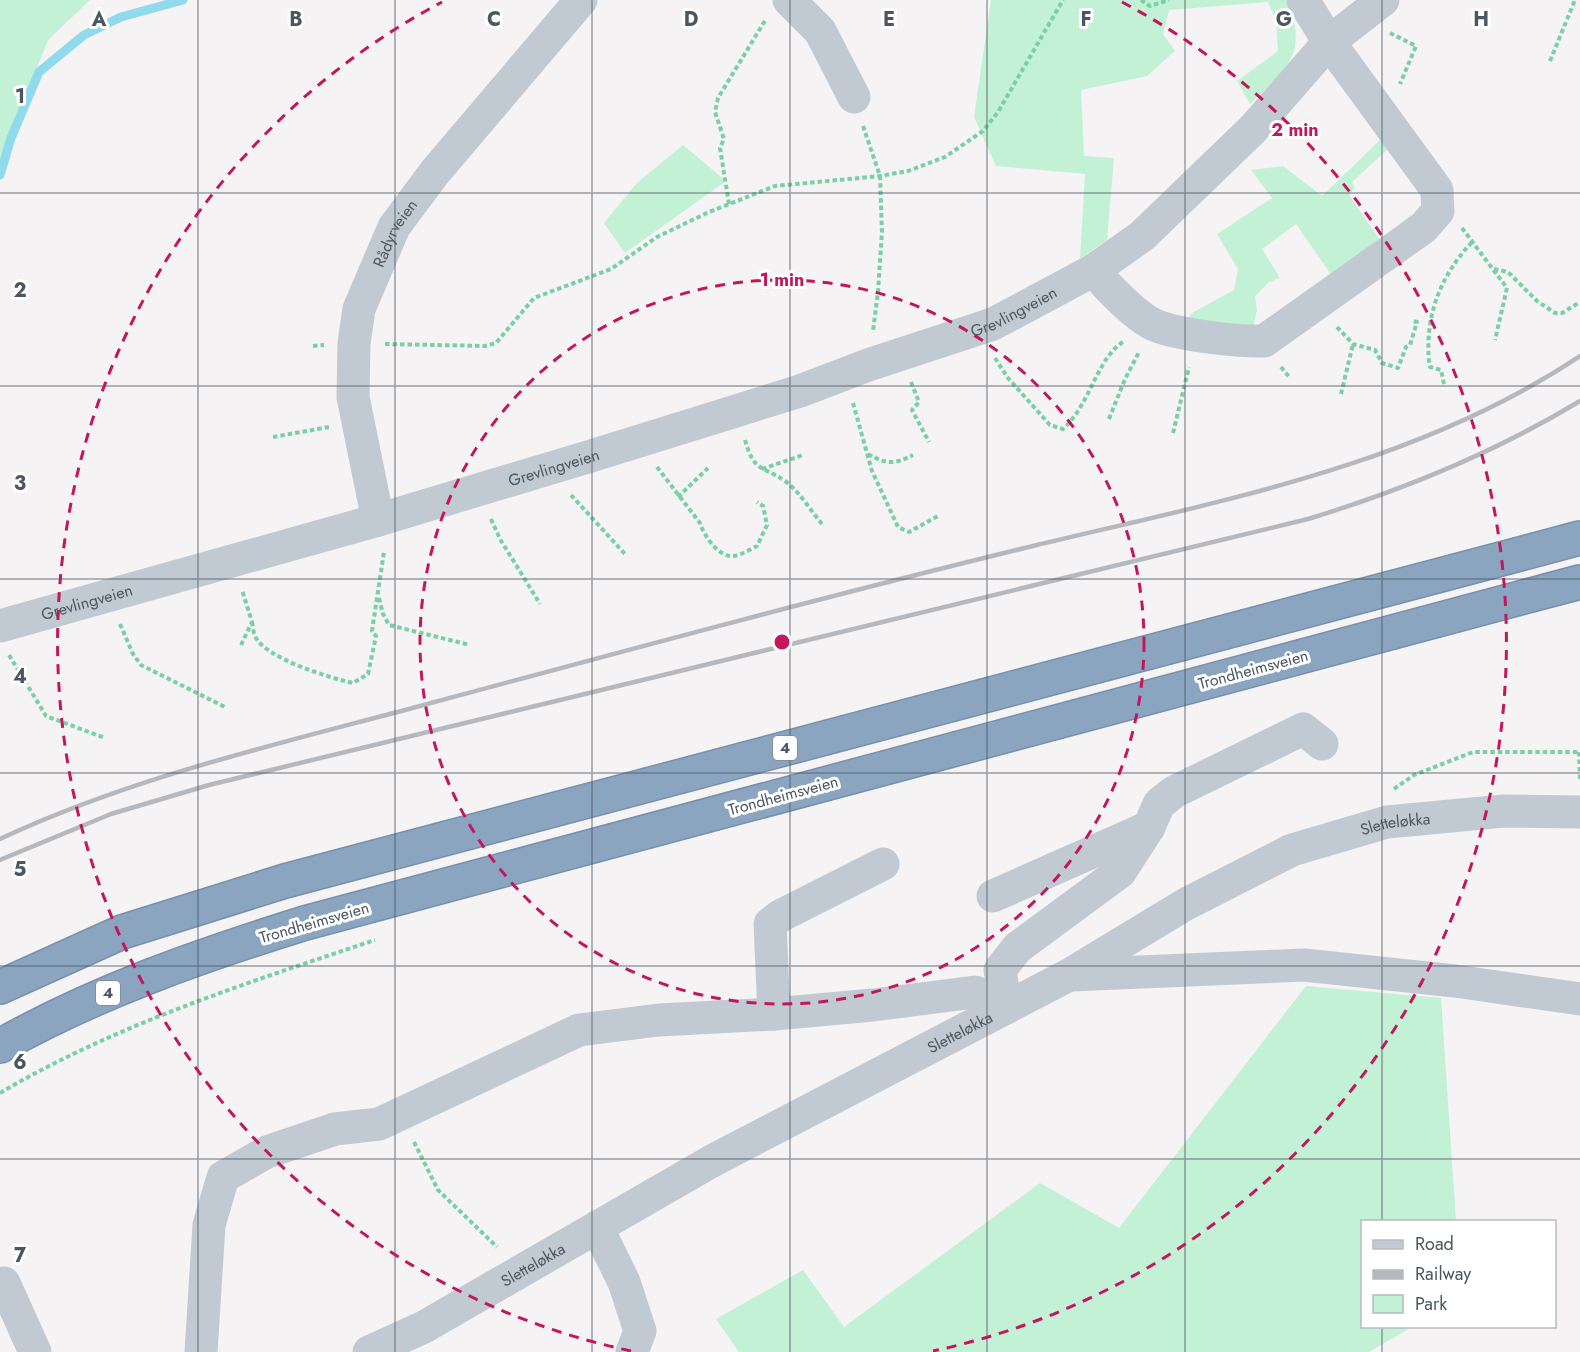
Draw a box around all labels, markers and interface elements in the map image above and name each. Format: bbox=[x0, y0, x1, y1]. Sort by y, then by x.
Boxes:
text: A bbox=[91, 5, 107, 34]
text: B bbox=[289, 5, 303, 34]
text: C bbox=[487, 5, 501, 34]
text: D bbox=[684, 5, 698, 34]
text: E bbox=[883, 5, 895, 34]
text: F bbox=[1080, 5, 1092, 34]
text: G bbox=[1276, 5, 1292, 34]
text: H bbox=[1473, 5, 1489, 34]
text: 1 bbox=[15, 82, 25, 111]
text: 2 min bbox=[1271, 117, 1319, 143]
street label: Rådyrveien bbox=[367, 195, 423, 271]
text: 1 min bbox=[760, 267, 804, 293]
text: 2 bbox=[13, 276, 27, 305]
street label: Grevlingveien bbox=[968, 281, 1061, 343]
street label: Grevlingveien bbox=[505, 443, 602, 492]
text: 3 bbox=[14, 469, 26, 498]
street label: Grevlingveien bbox=[38, 578, 135, 626]
centre of rings bbox=[772, 632, 792, 652]
street label: Trondheimsveien bbox=[1196, 644, 1311, 695]
text: 4 bbox=[13, 662, 27, 691]
road number: 4 bbox=[773, 736, 797, 760]
street label: Trondheimsveien bbox=[726, 770, 841, 821]
street label: Sletteløkka bbox=[1357, 807, 1431, 841]
text: 5 bbox=[14, 855, 27, 884]
street label: Trondheimsveien bbox=[257, 896, 372, 949]
road number: 4 bbox=[96, 981, 120, 1005]
street label: Sletteløkka bbox=[923, 1006, 997, 1059]
text: 6 bbox=[13, 1048, 27, 1077]
legend bbox=[1361, 1220, 1556, 1328]
text: Road bbox=[1415, 1231, 1454, 1257]
street label: Sletteløkka bbox=[497, 1237, 570, 1292]
text: 7 bbox=[14, 1241, 27, 1270]
text: Railway bbox=[1415, 1261, 1471, 1287]
text: Park bbox=[1415, 1291, 1447, 1317]

